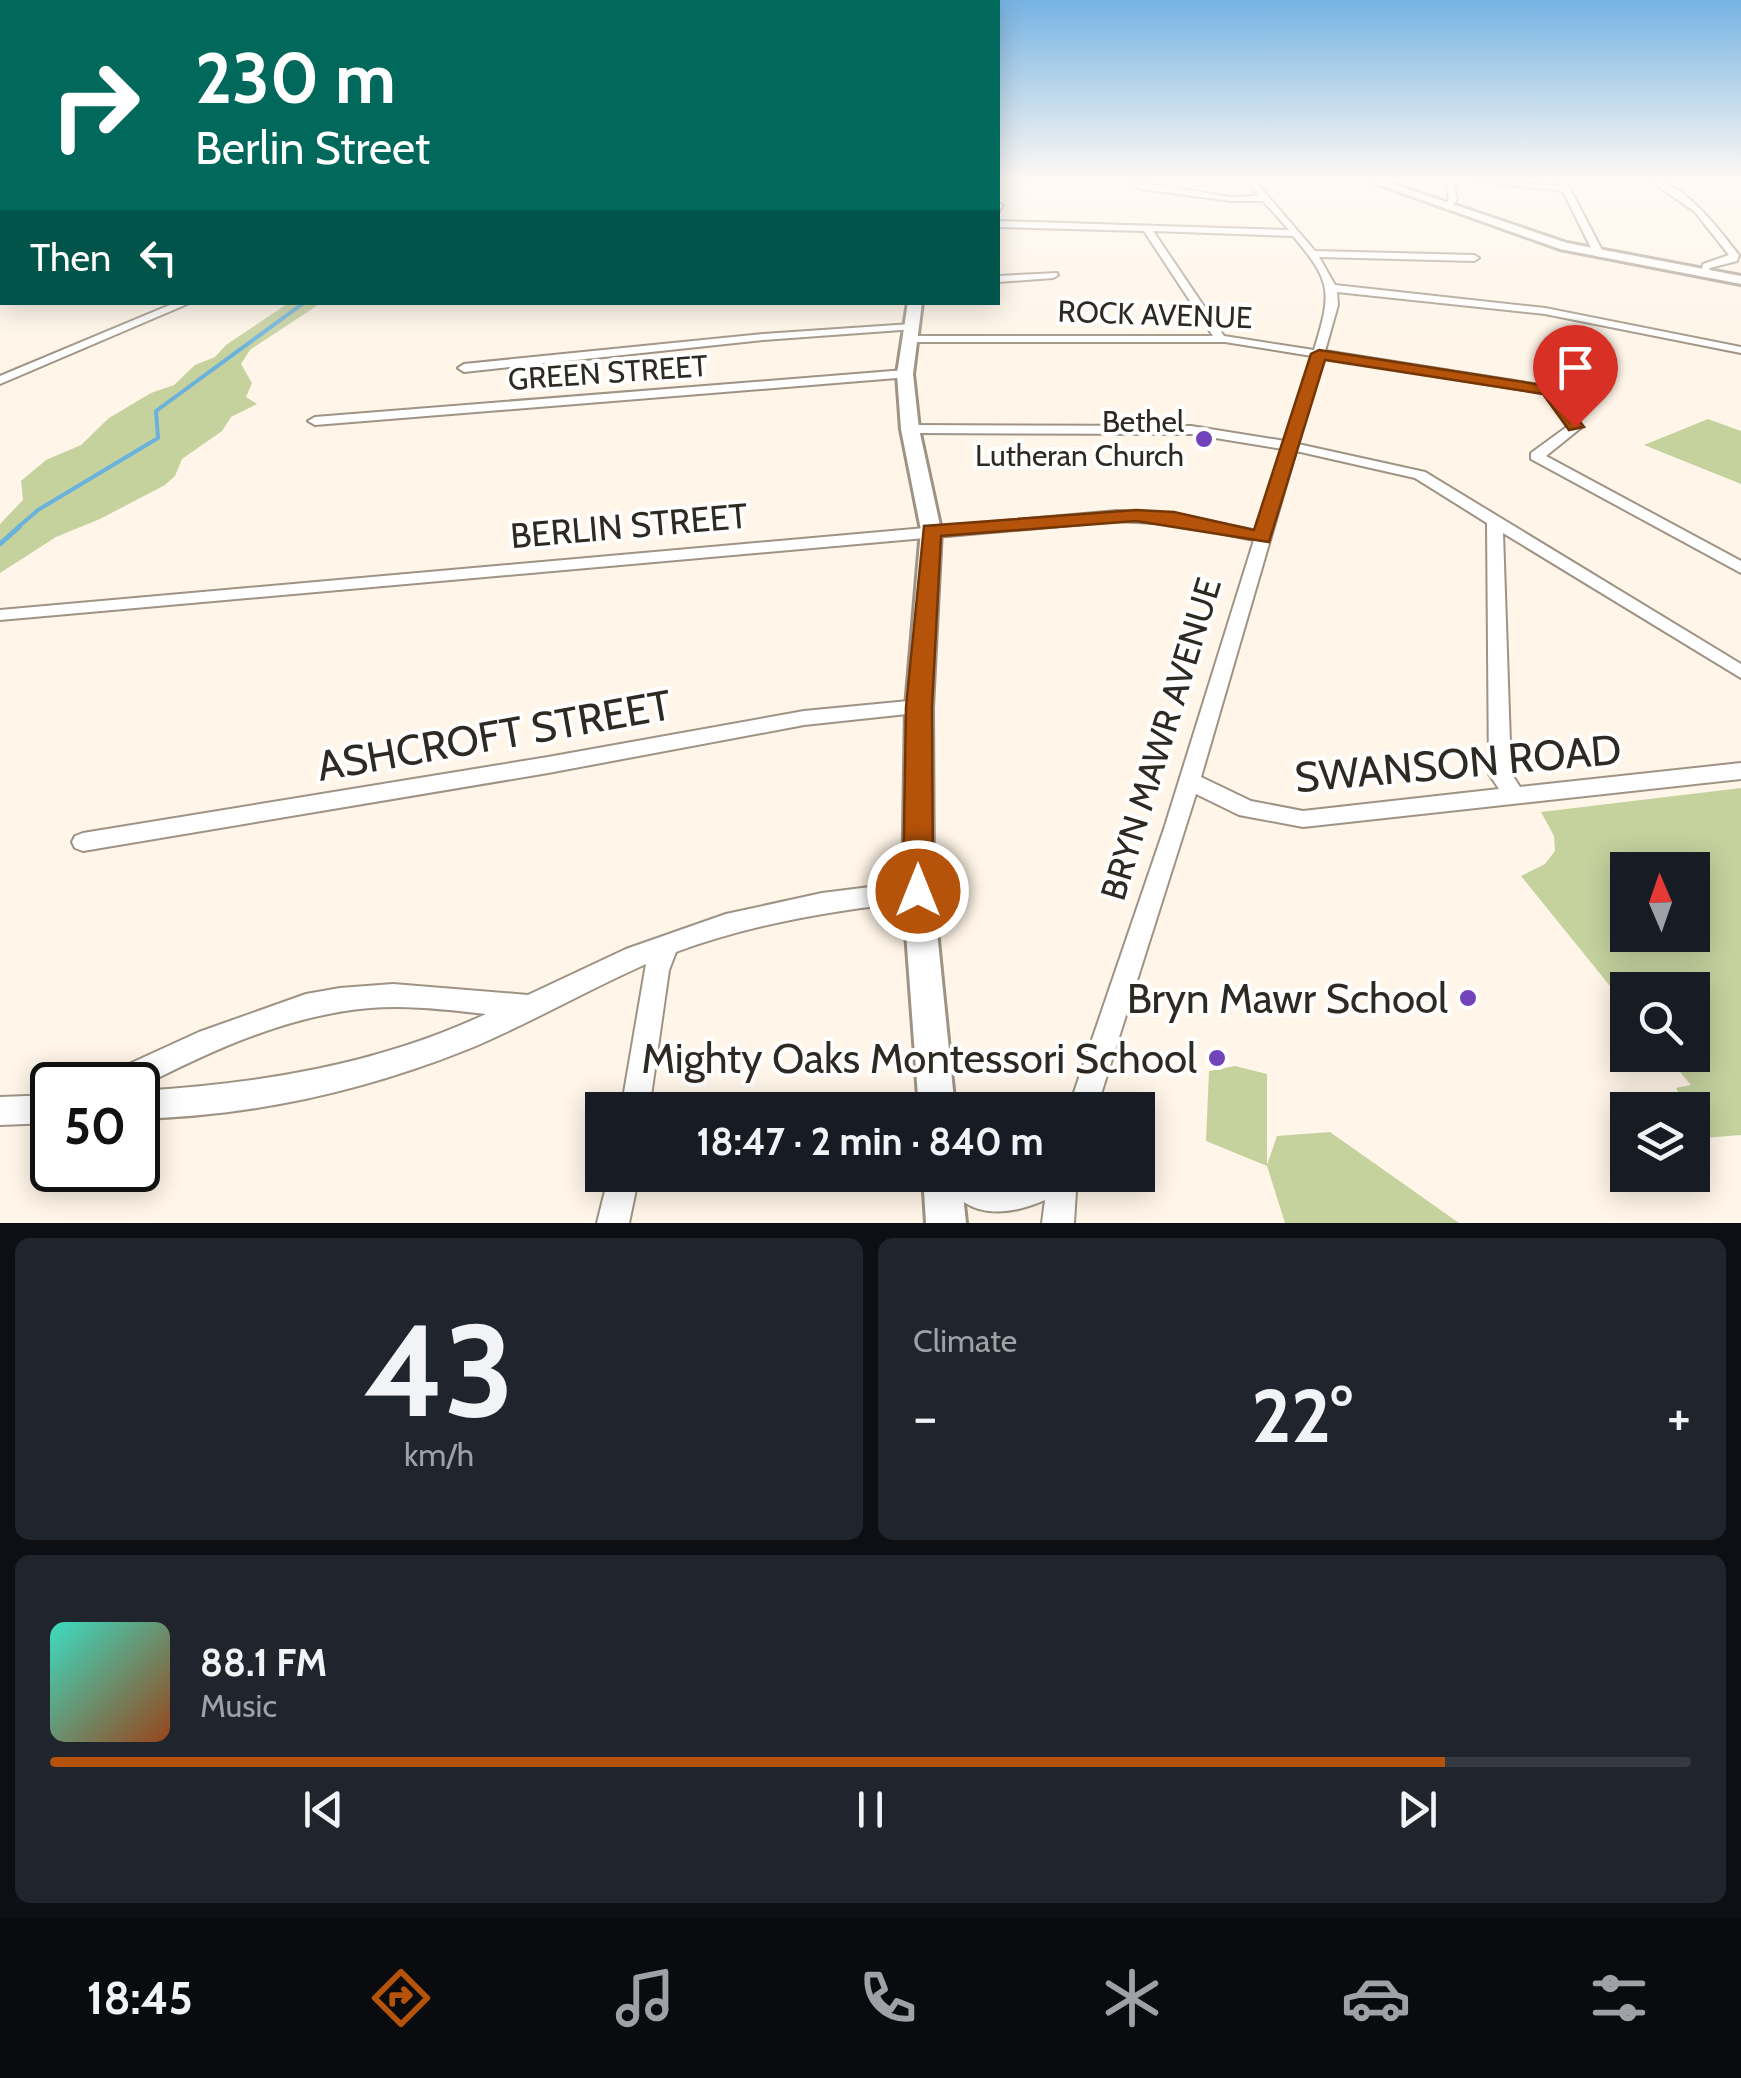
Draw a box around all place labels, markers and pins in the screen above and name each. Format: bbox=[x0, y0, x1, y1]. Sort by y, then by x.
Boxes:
pin bbox=[1533, 325, 1618, 428]
place label: Bethel Lutheran Church bbox=[975, 403, 1184, 474]
marker: Bethel Lutheran Church bbox=[1193, 428, 1215, 450]
place label: Bryn Mawr School bbox=[1127, 972, 1448, 1024]
marker: Bryn Mawr School bbox=[1457, 987, 1479, 1009]
place label: Mighty Oaks Montessori School bbox=[641, 1032, 1197, 1084]
marker: Mighty Oaks Montessori School bbox=[1206, 1047, 1228, 1069]

